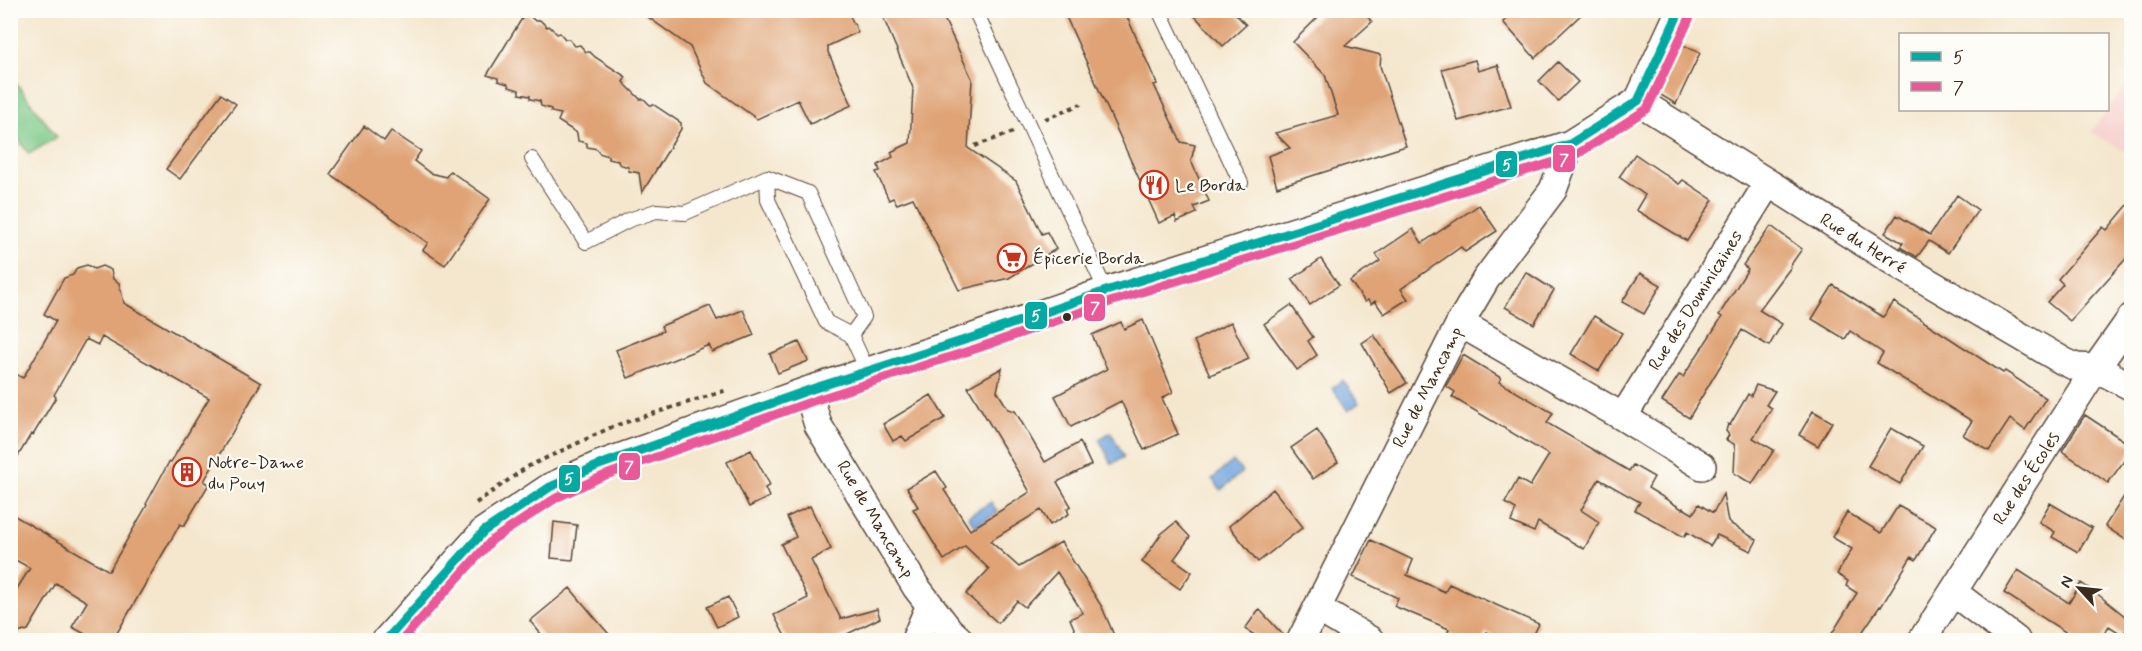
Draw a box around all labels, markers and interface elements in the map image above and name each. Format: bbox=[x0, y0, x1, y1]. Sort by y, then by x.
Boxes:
legend bbox=[1899, 33, 2109, 111]
text: 5 bbox=[1953, 46, 1964, 70]
text: 7 bbox=[1953, 76, 1964, 100]
line badge: 7 bbox=[1552, 144, 1576, 173]
line badge: 5 bbox=[1495, 150, 1518, 178]
text: 7 bbox=[1559, 150, 1569, 171]
text: 5 bbox=[1502, 155, 1512, 176]
restaurant icon: Le Borda bbox=[1138, 169, 1170, 201]
place label: Le Borda bbox=[1175, 174, 1245, 198]
street label: Rue du Herré bbox=[1815, 208, 1910, 280]
street label: Rue des Dominicaines bbox=[1643, 226, 1749, 375]
supermarket icon: Épicerie Borda bbox=[996, 242, 1028, 274]
place label: Épicerie Borda bbox=[1033, 247, 1144, 271]
line badge: 7 bbox=[1083, 293, 1106, 322]
text: 7 bbox=[1090, 298, 1100, 319]
line badge: 5 bbox=[1024, 301, 1048, 330]
text: 5 bbox=[1031, 306, 1041, 327]
unlabelled marker bbox=[1061, 311, 1073, 323]
street label: Rue de Mancamp bbox=[1387, 323, 1469, 452]
street label: Rue des Écoles bbox=[1988, 427, 2066, 530]
place label: Notre-Dame du Pouy bbox=[208, 451, 304, 496]
line badge: 7 bbox=[618, 452, 641, 481]
building icon: Notre-Dame du Pouy bbox=[171, 456, 203, 488]
street label: Rue de Mancamp bbox=[831, 456, 920, 583]
text: 7 bbox=[624, 457, 634, 478]
line badge: 5 bbox=[558, 464, 581, 493]
text: 5 bbox=[564, 469, 574, 490]
north arrow bbox=[2049, 558, 2109, 618]
text: N bbox=[2055, 572, 2079, 591]

